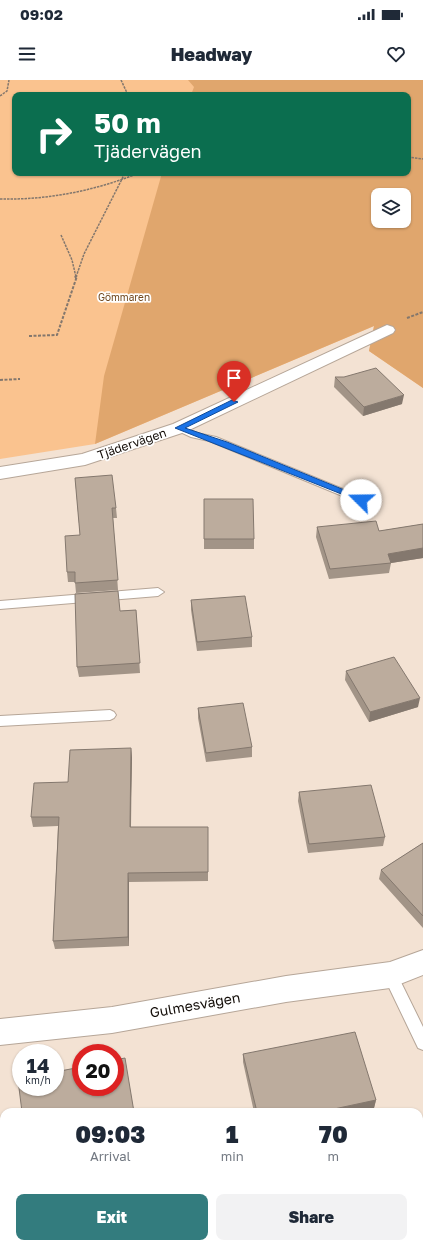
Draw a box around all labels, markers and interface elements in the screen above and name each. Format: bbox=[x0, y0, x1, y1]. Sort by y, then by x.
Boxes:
text: 09:02 bbox=[20, 5, 63, 23]
icon: menu bbox=[16, 43, 38, 65]
text: Headway bbox=[171, 43, 252, 65]
icon: heart bbox=[385, 43, 407, 65]
text: 50 m bbox=[94, 106, 161, 139]
icon: right bbox=[28, 108, 80, 160]
text: Tjädervägen bbox=[94, 140, 202, 162]
map controls bbox=[371, 188, 411, 228]
button: layers bbox=[371, 188, 411, 228]
park label: Gömmaren bbox=[98, 291, 150, 303]
pin bbox=[217, 361, 251, 402]
icon: arrive bbox=[223, 367, 245, 389]
street label: Tjädervägen bbox=[95, 425, 168, 462]
position arrow bbox=[340, 479, 382, 521]
street label: Gulmesvägen bbox=[148, 988, 241, 1021]
speed limit sign: 20 bbox=[72, 1044, 124, 1096]
text: 14 bbox=[27, 1053, 49, 1077]
text: km/h bbox=[25, 1074, 51, 1086]
text: 09:03 bbox=[75, 1119, 146, 1148]
text: 1 bbox=[226, 1119, 239, 1148]
text: 70 bbox=[319, 1119, 348, 1148]
text: Arrival bbox=[90, 1148, 131, 1164]
text: min bbox=[221, 1148, 244, 1164]
text: m bbox=[328, 1148, 339, 1164]
button: Exit bbox=[16, 1194, 208, 1240]
button: Share bbox=[216, 1194, 407, 1240]

